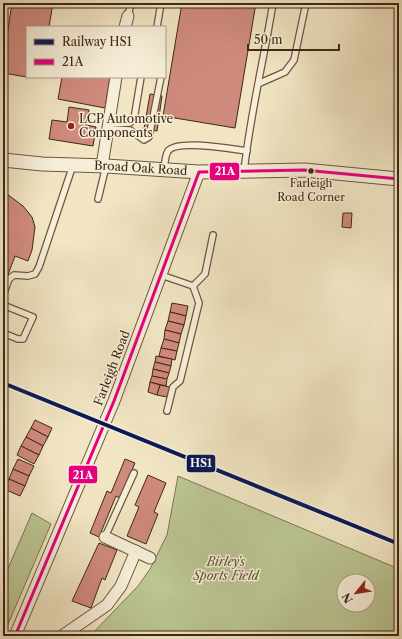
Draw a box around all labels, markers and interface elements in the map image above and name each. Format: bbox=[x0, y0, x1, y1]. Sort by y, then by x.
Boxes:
legend bbox=[26, 26, 166, 78]
scale bar bbox=[248, 26, 339, 52]
text: 50 m bbox=[254, 32, 283, 47]
text: Railway HS1 bbox=[62, 34, 132, 49]
text: 21A bbox=[62, 54, 84, 69]
place label: LCP Automotive Components bbox=[79, 111, 174, 140]
marker: LCP Automotive Components bbox=[66, 121, 76, 131]
street label: Broad Oak Road bbox=[94, 158, 188, 178]
line badge: 21A bbox=[209, 162, 240, 181]
text: 21A bbox=[215, 164, 236, 178]
marker: Farleigh Road Corner bbox=[306, 166, 316, 176]
place label: Farleigh Road Corner bbox=[277, 176, 345, 204]
street label: Farleigh Road bbox=[90, 327, 133, 408]
line badge: HS1 bbox=[186, 454, 216, 473]
text: HS1 bbox=[190, 456, 212, 470]
line badge: 21A bbox=[68, 465, 98, 484]
text: 21A bbox=[73, 468, 94, 482]
park label: Birley's Sports Field bbox=[192, 554, 261, 583]
north arrow bbox=[336, 573, 376, 613]
text: N bbox=[339, 590, 356, 606]

